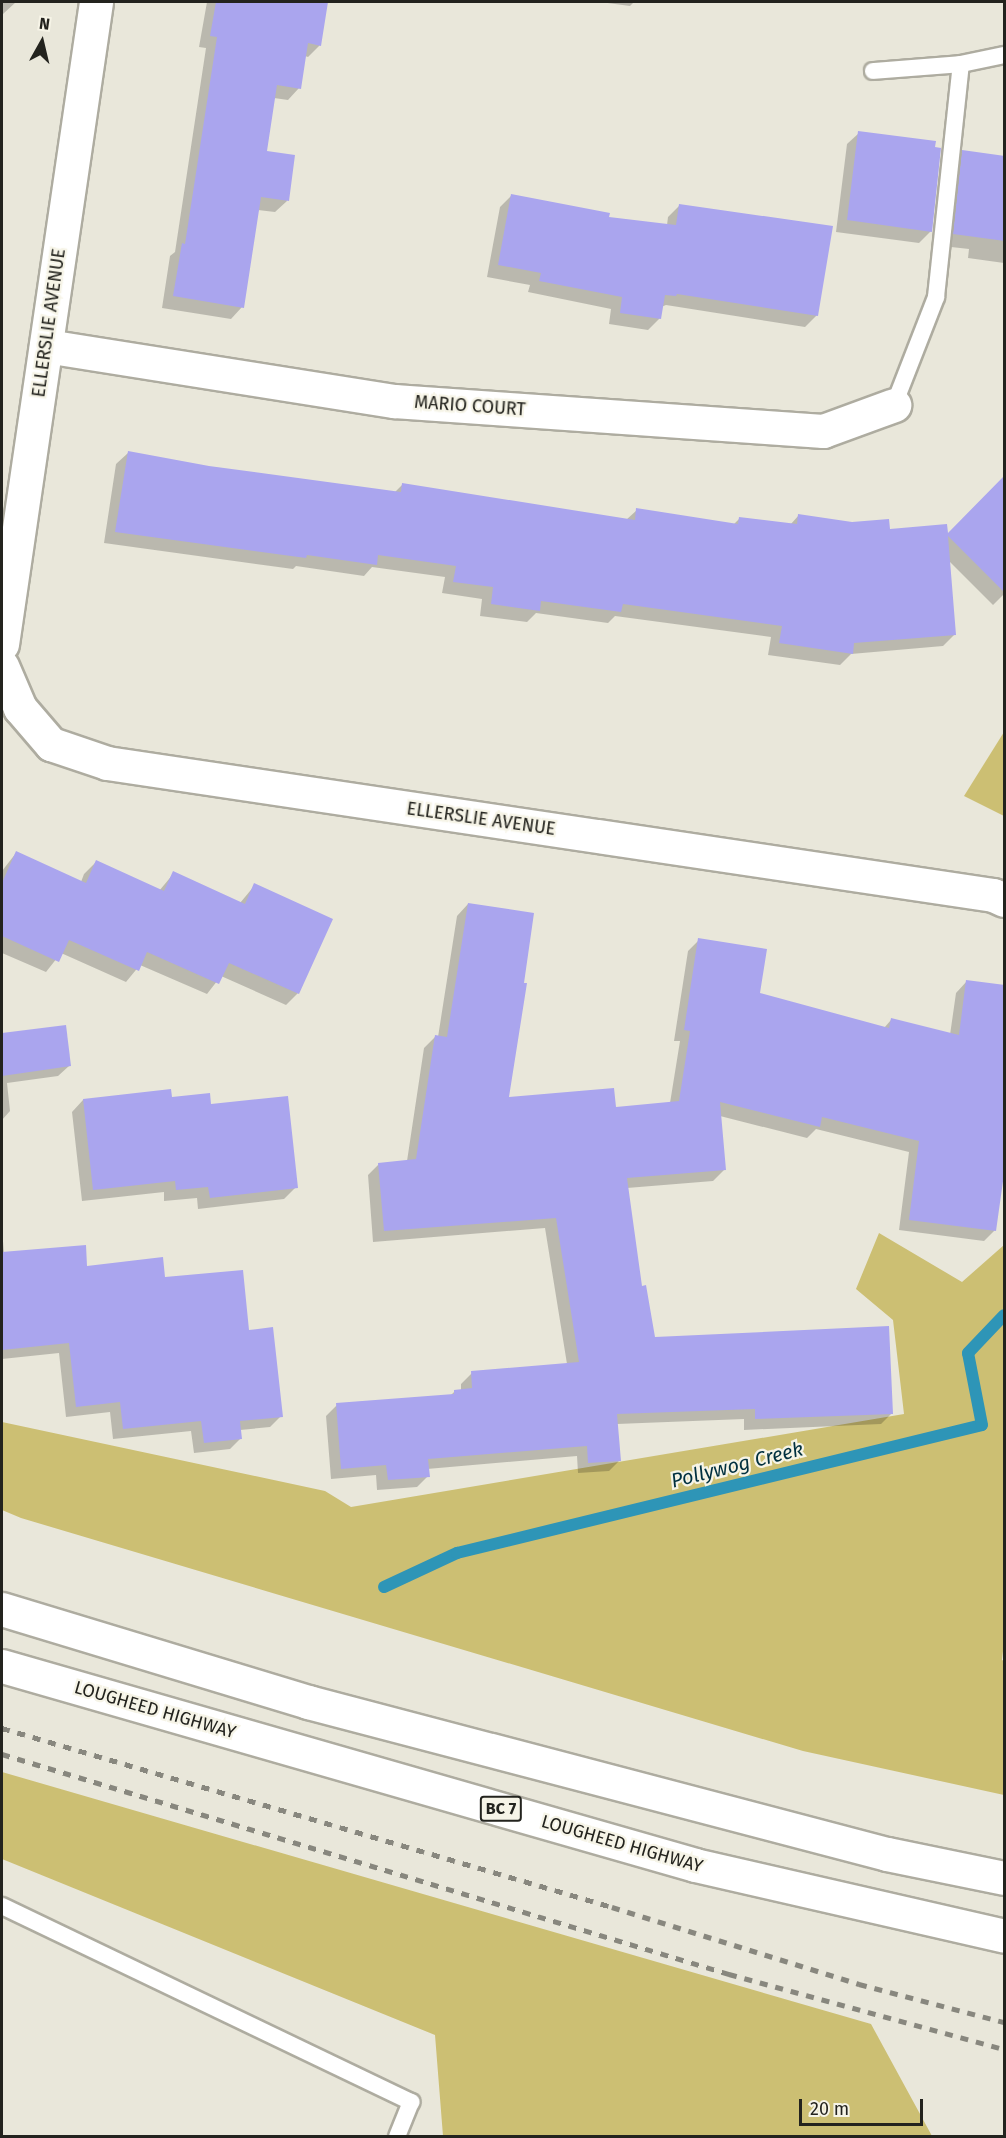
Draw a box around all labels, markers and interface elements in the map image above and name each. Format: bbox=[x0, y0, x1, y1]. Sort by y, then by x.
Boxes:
north arrow bbox=[12, 12, 72, 72]
text: N bbox=[38, 14, 51, 34]
street label: ELLERSLIE AVENUE bbox=[28, 247, 70, 399]
street label: MARIO COURT bbox=[414, 391, 526, 421]
street label: ELLERSLIE AVENUE bbox=[405, 798, 557, 840]
water label: Pollywog Creek bbox=[668, 1437, 806, 1493]
street label: LOUGHEED HIGHWAY bbox=[72, 1677, 238, 1743]
road number: BC 7 bbox=[478, 1796, 524, 1822]
street label: LOUGHEED HIGHWAY bbox=[539, 1811, 705, 1877]
scale bar bbox=[802, 2087, 926, 2125]
text: 20 m bbox=[810, 2098, 849, 2120]

